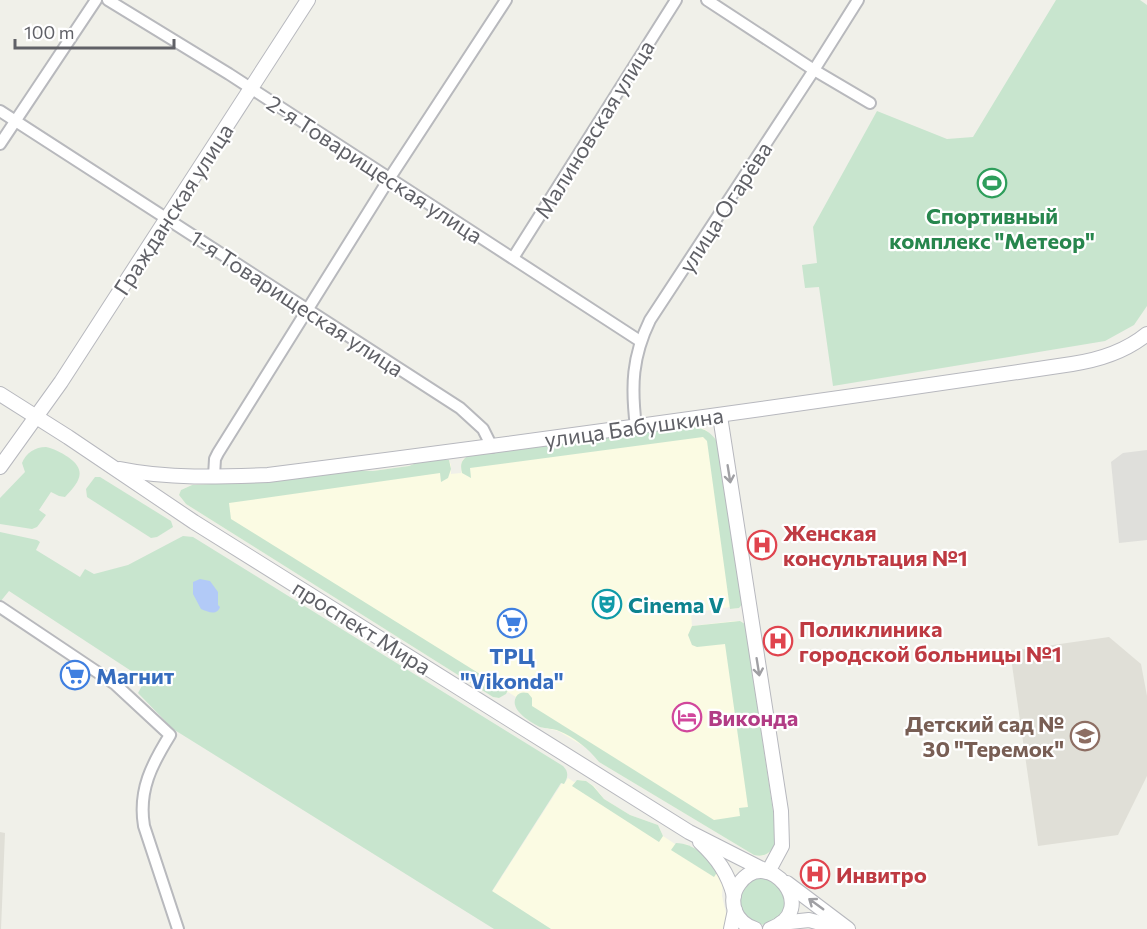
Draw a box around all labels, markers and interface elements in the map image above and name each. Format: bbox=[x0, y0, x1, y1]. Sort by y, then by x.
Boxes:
scale bar bbox=[15, 12, 174, 50]
text: 100 m bbox=[24, 21, 74, 43]
street label: Малиновская улица bbox=[528, 35, 660, 223]
street label: 2-я Товарищеская улица bbox=[262, 89, 488, 249]
street label: Гражданская улица bbox=[107, 118, 239, 300]
street label: улица Огарёва bbox=[673, 136, 777, 278]
sports icon: Спортивный комплекс "Метеор" bbox=[976, 167, 1008, 199]
place label: Спортивный комплекс "Метеор" bbox=[889, 202, 1095, 254]
street label: 1-я Товарищеская улица bbox=[185, 224, 409, 382]
street label: улица Бабушкина bbox=[543, 401, 725, 453]
one-way arrow bbox=[723, 464, 734, 483]
place label: Женская консультация №1 bbox=[783, 519, 968, 571]
hospital icon: Женская консультация №1 bbox=[746, 529, 778, 561]
street label: проспект Мира bbox=[288, 574, 436, 680]
theatre icon: Cinema V bbox=[591, 588, 623, 620]
place label: Cinema V bbox=[628, 591, 724, 618]
supermarket icon: ТРЦ "Vikonda" bbox=[496, 607, 528, 639]
place label: Поликлиника городской больницы №1 bbox=[799, 615, 1062, 667]
hospital icon: Поликлиника городской больницы №1 bbox=[762, 625, 794, 657]
place label: ТРЦ "Vikonda" bbox=[460, 642, 564, 694]
one-way arrow bbox=[753, 656, 764, 676]
supermarket icon: Магнит bbox=[59, 659, 91, 691]
place label: Магнит bbox=[96, 662, 175, 689]
hotel icon: Виконда bbox=[671, 701, 703, 733]
place label: Виконда bbox=[708, 704, 798, 731]
place label: Детский сад № 30 "Теремок" bbox=[905, 710, 1064, 762]
school or university icon: Детский сад № 30 "Теремок" bbox=[1069, 720, 1101, 752]
hospital icon: Инвитро bbox=[799, 858, 831, 890]
place label: Инвитро bbox=[836, 861, 927, 888]
one-way arrow bbox=[808, 898, 824, 910]

